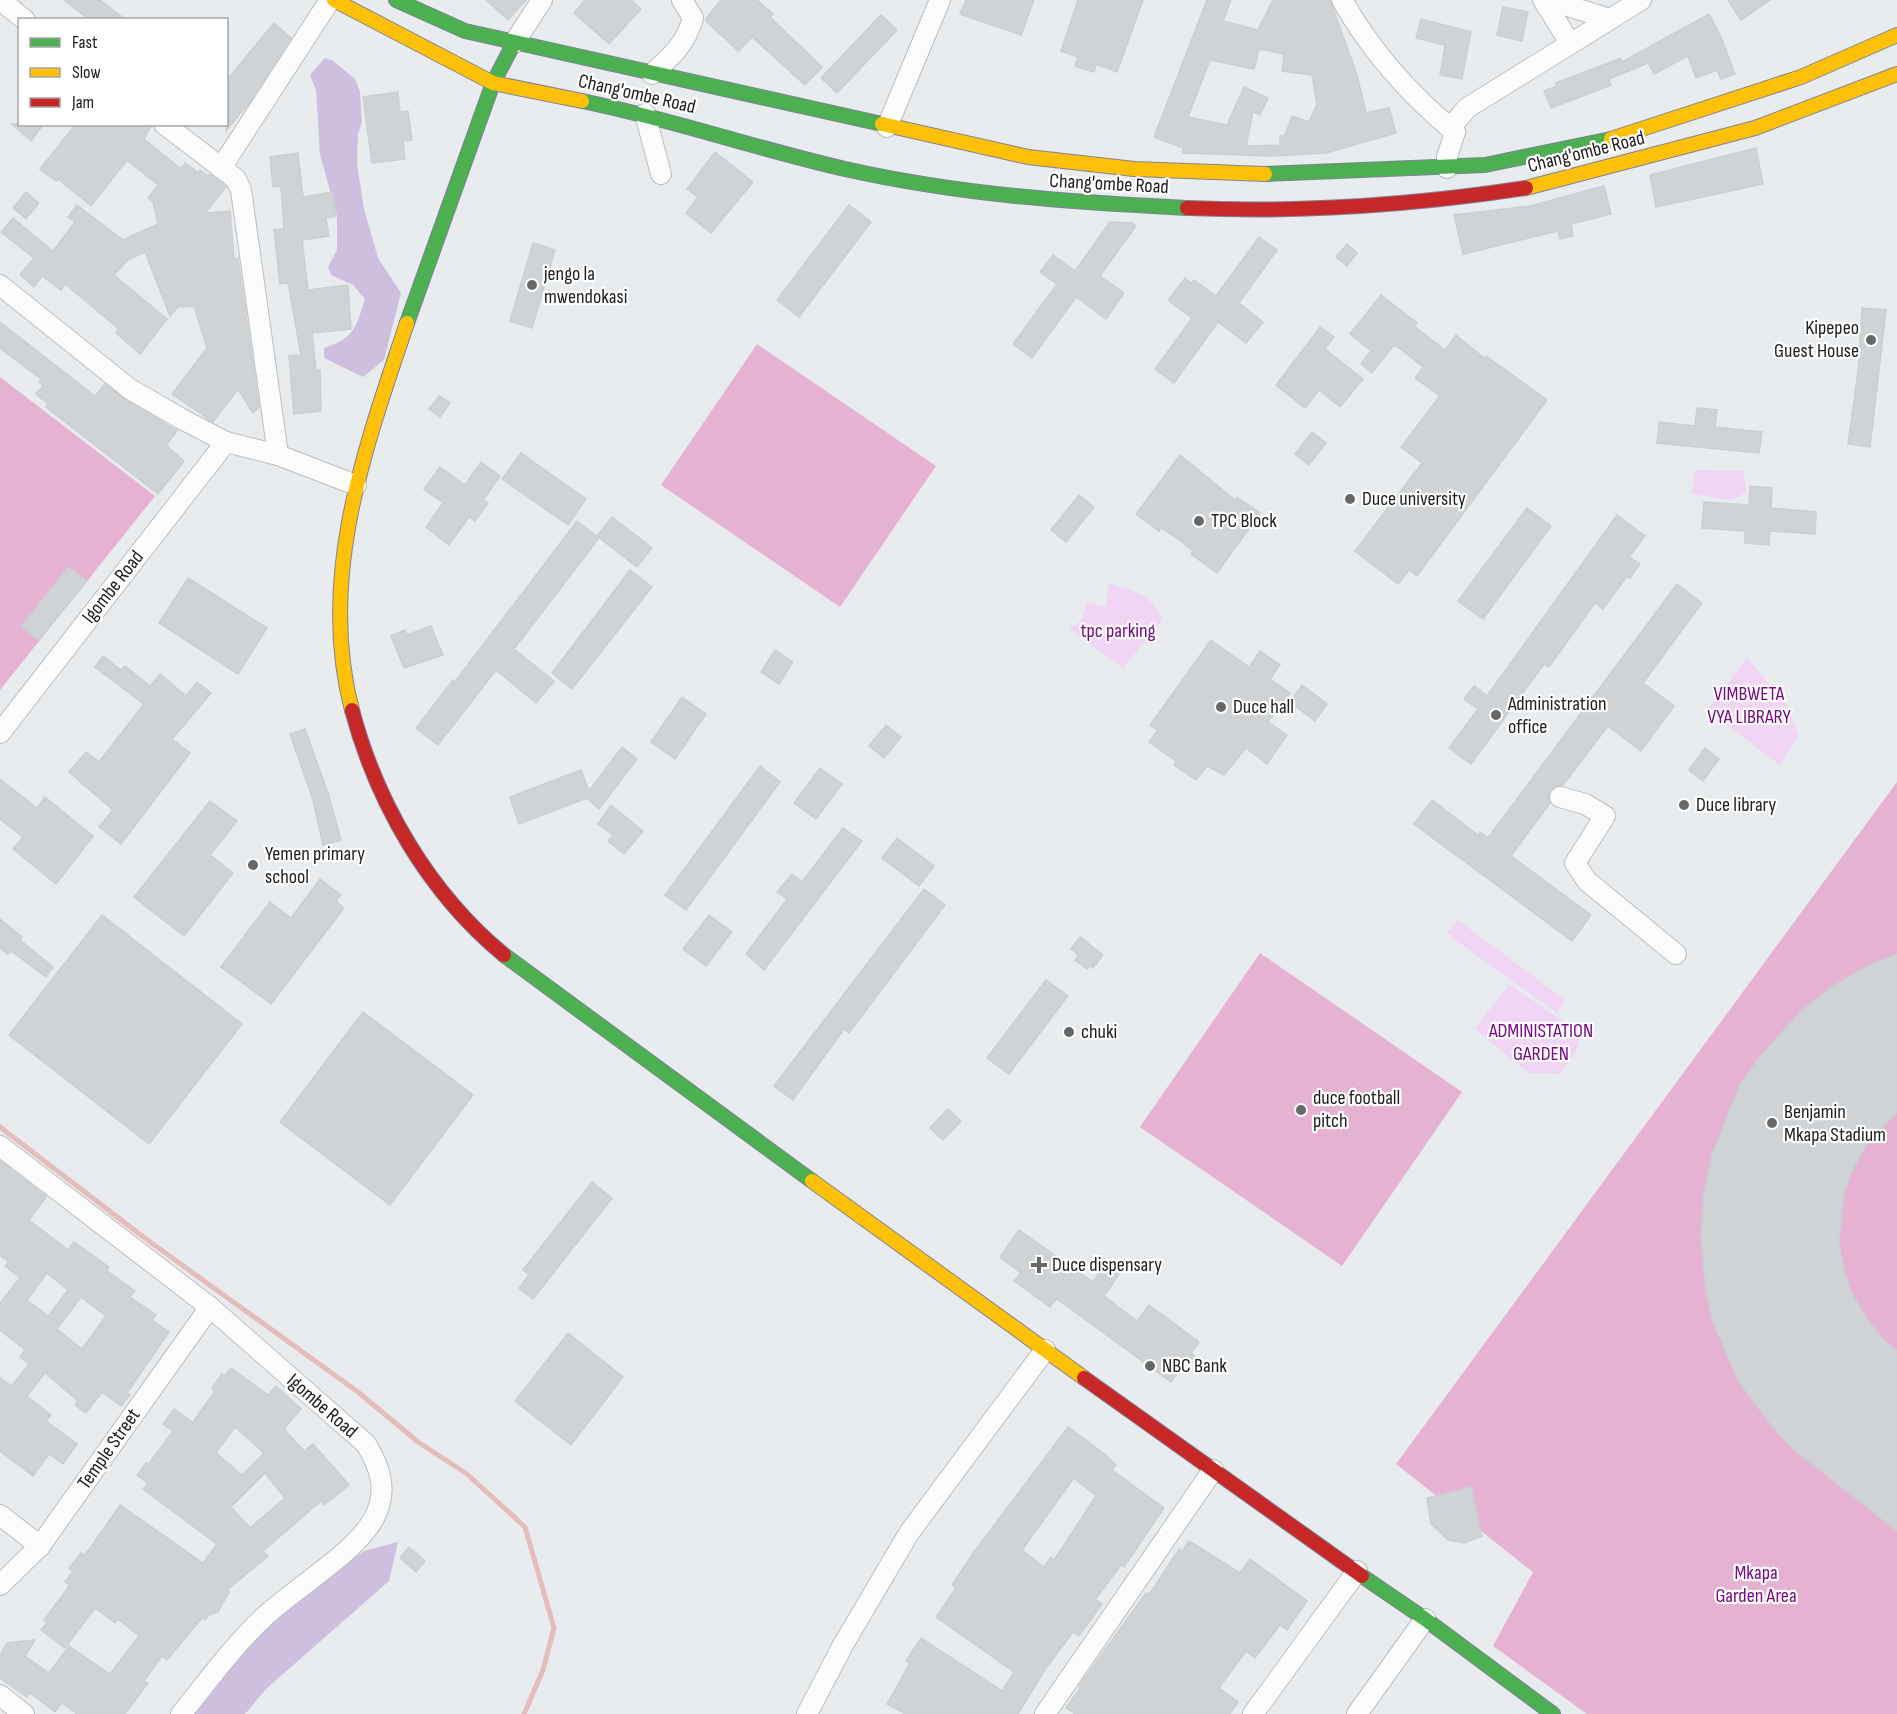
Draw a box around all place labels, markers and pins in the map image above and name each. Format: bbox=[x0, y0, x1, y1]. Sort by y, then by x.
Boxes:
place label: jengo la mwendokasi bbox=[543, 262, 627, 309]
marker: jengo la mwendokasi bbox=[525, 278, 539, 292]
place label: Kipepeo Guest House bbox=[1774, 316, 1859, 363]
marker: Kipepeo Guest House bbox=[1864, 333, 1878, 347]
place label: Duce university bbox=[1362, 487, 1466, 511]
marker: Duce university bbox=[1343, 492, 1357, 506]
place label: TPC Block bbox=[1211, 509, 1277, 533]
marker: TPC Block bbox=[1192, 514, 1206, 528]
place label: Administration office bbox=[1507, 692, 1607, 739]
place label: Duce hall bbox=[1233, 695, 1294, 719]
marker: Duce hall bbox=[1214, 700, 1228, 714]
marker: Administration office bbox=[1489, 708, 1503, 722]
place label: Duce library bbox=[1696, 793, 1777, 817]
marker: Duce library bbox=[1677, 798, 1691, 812]
place label: Yemen primary school bbox=[265, 842, 365, 889]
marker: Yemen primary school bbox=[246, 858, 260, 872]
place label: chuki bbox=[1081, 1020, 1117, 1044]
marker: chuki bbox=[1062, 1025, 1076, 1039]
place label: duce football pitch bbox=[1313, 1086, 1400, 1133]
place label: Benjamin Mkapa Stadium bbox=[1784, 1100, 1886, 1147]
marker: duce football pitch bbox=[1294, 1103, 1308, 1117]
marker: Benjamin Mkapa Stadium bbox=[1765, 1116, 1779, 1130]
place label: Duce dispensary bbox=[1052, 1253, 1162, 1277]
marker: Duce dispensary bbox=[1030, 1256, 1048, 1274]
place label: NBC Bank bbox=[1162, 1354, 1227, 1378]
marker: NBC Bank bbox=[1143, 1359, 1157, 1373]

